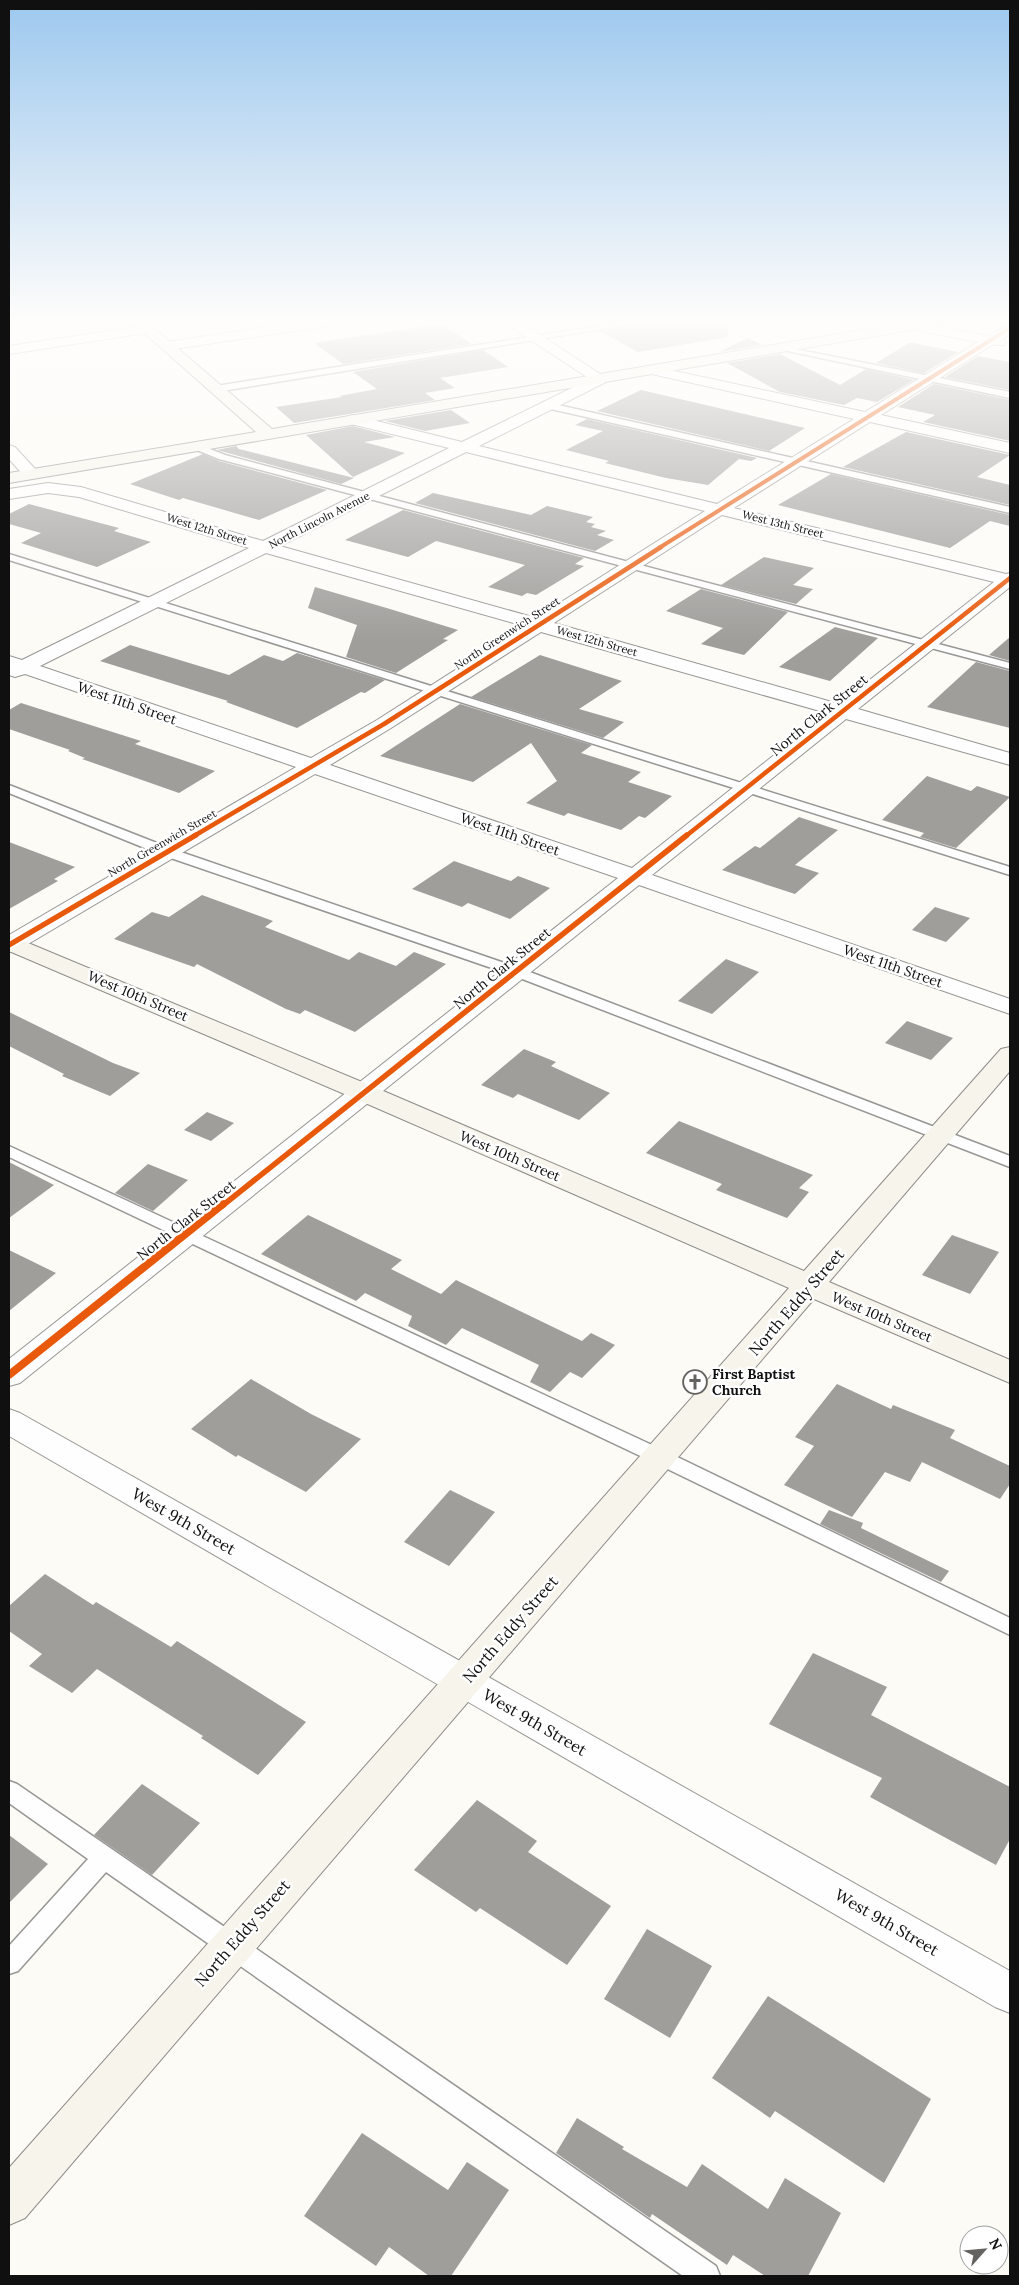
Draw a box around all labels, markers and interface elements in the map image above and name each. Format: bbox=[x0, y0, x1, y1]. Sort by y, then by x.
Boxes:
street label: North Lincoln Avenue bbox=[266, 488, 372, 552]
street label: West 13th Street bbox=[741, 507, 826, 541]
street label: West 12th Street bbox=[165, 510, 250, 548]
street label: North Greenwich Street bbox=[452, 593, 563, 672]
street label: West 12th Street bbox=[555, 623, 640, 659]
street label: North Clark Street bbox=[767, 670, 872, 760]
street label: West 11th Street bbox=[75, 678, 180, 729]
street label: North Greenwich Street bbox=[105, 806, 219, 880]
street label: West 11th Street bbox=[458, 809, 563, 860]
street label: North Clark Street bbox=[450, 923, 555, 1013]
street label: West 11th Street bbox=[841, 941, 946, 992]
street label: West 10th Street bbox=[85, 967, 192, 1026]
street label: West 10th Street bbox=[457, 1127, 564, 1186]
street label: North Clark Street bbox=[133, 1176, 239, 1264]
street label: North Eddy Street bbox=[744, 1244, 848, 1360]
street label: West 10th Street bbox=[829, 1288, 936, 1347]
place label: First Baptist Church bbox=[712, 1365, 795, 1399]
church icon: First Baptist Church bbox=[682, 1369, 708, 1395]
street label: West 9th Street bbox=[129, 1483, 240, 1559]
street label: North Eddy Street bbox=[458, 1571, 562, 1687]
street label: West 9th Street bbox=[480, 1684, 591, 1760]
street label: North Eddy Street bbox=[190, 1875, 294, 1991]
street label: West 9th Street bbox=[832, 1884, 943, 1960]
north arrow bbox=[959, 2225, 1009, 2275]
text: N bbox=[985, 2235, 1006, 2253]

